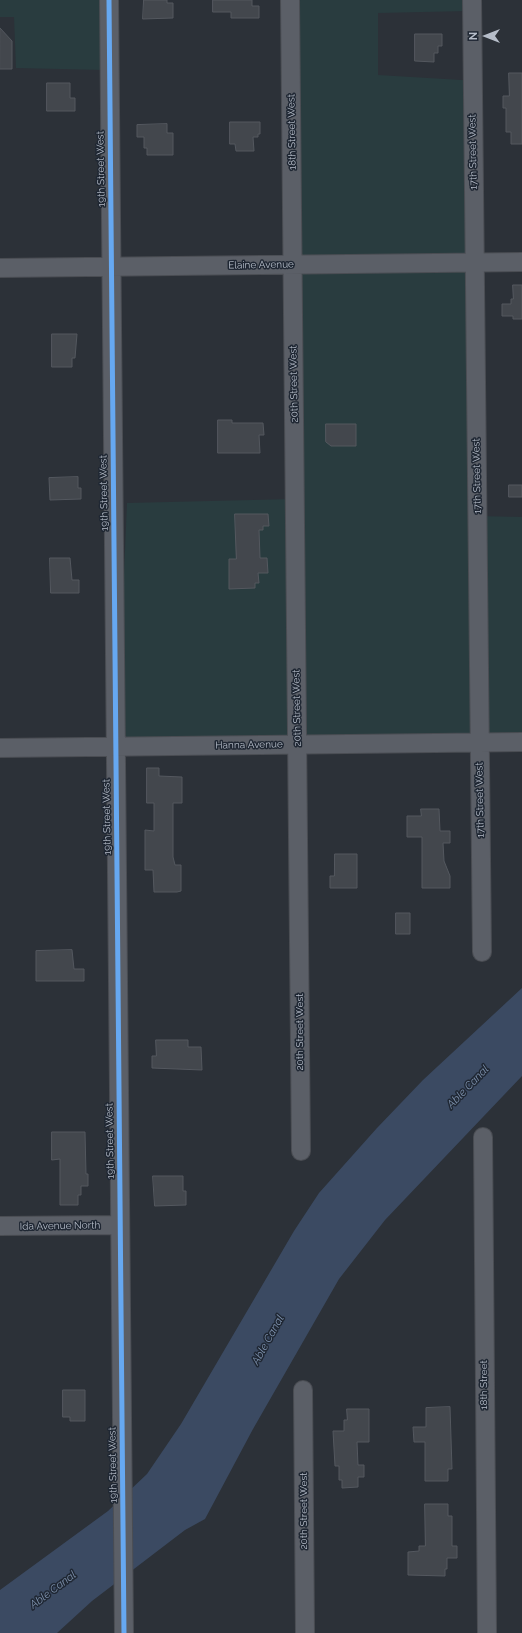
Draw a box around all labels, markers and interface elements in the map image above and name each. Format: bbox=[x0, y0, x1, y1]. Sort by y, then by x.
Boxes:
north arrow bbox=[466, 16, 506, 56]
text: N bbox=[467, 32, 480, 40]
street label: 18th Street West bbox=[285, 94, 299, 170]
street label: 17th Street West bbox=[466, 114, 480, 190]
street label: 19th Street West bbox=[94, 131, 108, 207]
street label: Elaine Avenue bbox=[228, 258, 294, 272]
street label: 20th Street West bbox=[287, 345, 301, 423]
street label: 17th Street West bbox=[470, 438, 484, 514]
street label: 19th Street West bbox=[97, 455, 111, 531]
street label: 20th Street West bbox=[290, 669, 304, 747]
street label: Hanna Avenue bbox=[215, 738, 283, 752]
street label: 17th Street West bbox=[473, 762, 487, 838]
street label: 19th Street West bbox=[100, 779, 114, 855]
street label: 20th Street West bbox=[294, 993, 306, 1071]
water label: Able Canal bbox=[444, 1063, 492, 1111]
street label: 19th Street West bbox=[103, 1103, 117, 1179]
street label: Ida Avenue North bbox=[20, 1219, 100, 1233]
water label: Able Canal bbox=[249, 1313, 287, 1367]
street label: 18th Street bbox=[478, 1360, 490, 1410]
street label: 19th Street West bbox=[106, 1427, 120, 1503]
street label: 20th Street West bbox=[298, 1472, 310, 1550]
water label: Able Canal bbox=[27, 1568, 79, 1612]

